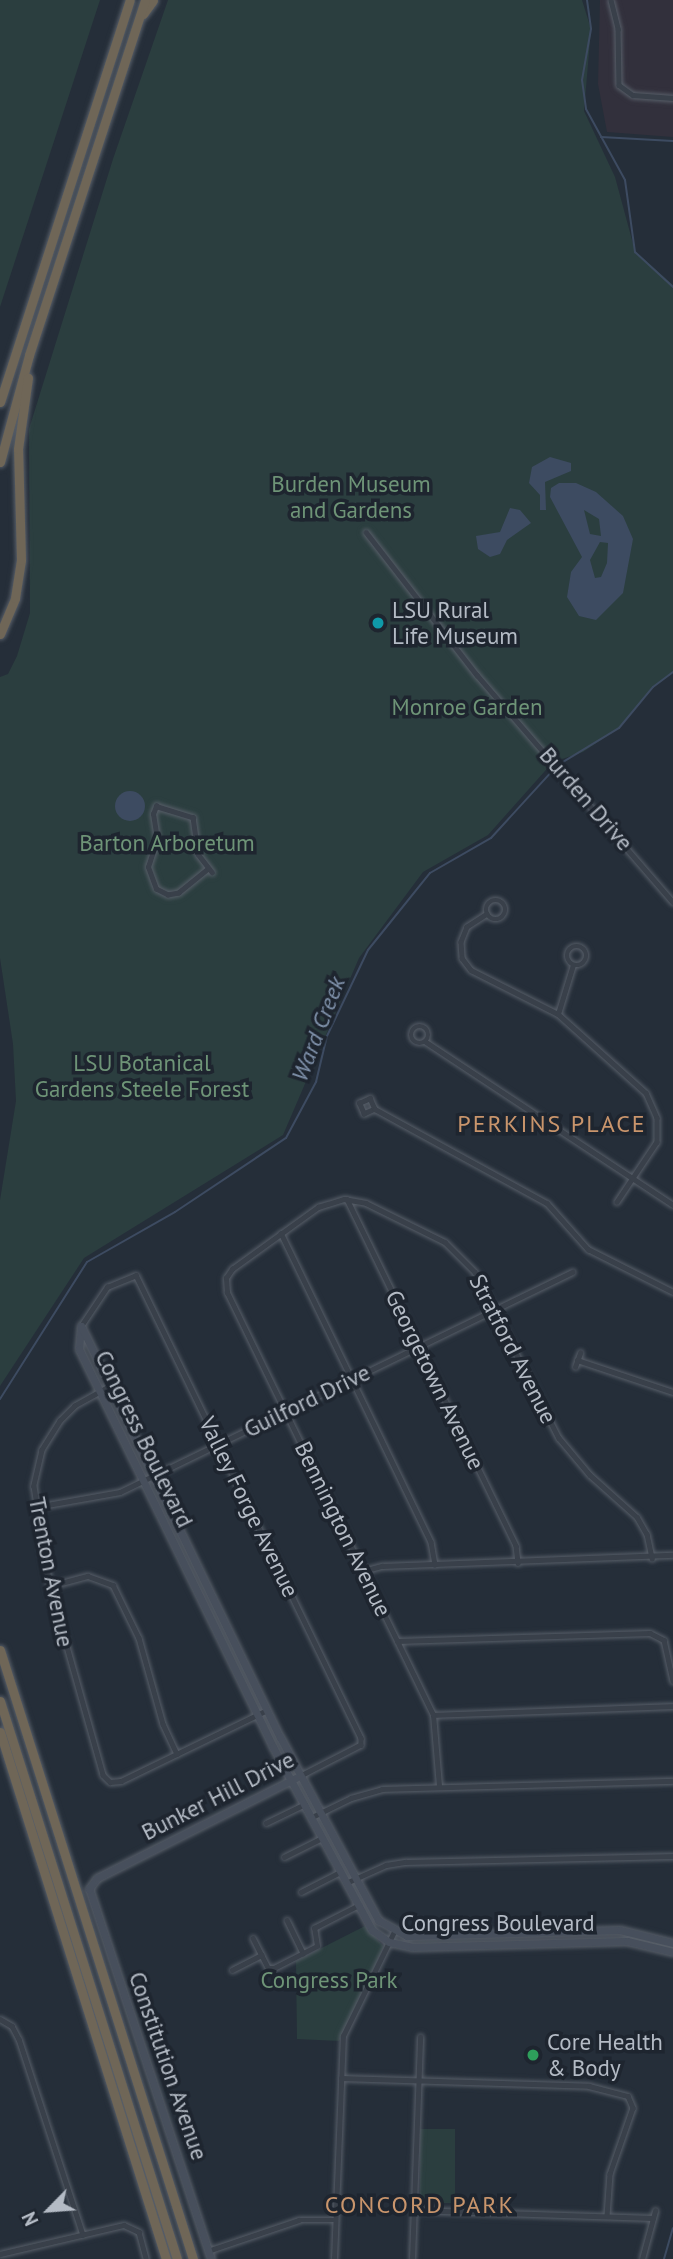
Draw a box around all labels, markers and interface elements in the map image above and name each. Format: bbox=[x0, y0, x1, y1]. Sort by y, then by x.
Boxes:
park label: Burden Museum and Gardens bbox=[271, 470, 431, 524]
place label: LSU Rural Life Museum bbox=[392, 596, 518, 650]
marker: LSU Rural Life Museum bbox=[370, 615, 386, 631]
park label: Monroe Garden bbox=[391, 693, 543, 721]
street label: Burden Drive bbox=[534, 742, 638, 856]
park label: Barton Arboretum bbox=[79, 829, 255, 857]
water label: Ward Creek bbox=[285, 973, 351, 1085]
park label: LSU Botanical Gardens Steele Forest bbox=[35, 1049, 249, 1103]
district label: PERKINS PLACE bbox=[459, 1110, 645, 1138]
street label: Stratford Avenue bbox=[463, 1269, 563, 1429]
street label: Georgetown Avenue bbox=[379, 1286, 491, 1474]
street label: Congress Boulevard bbox=[89, 1346, 199, 1532]
street label: Guilford Drive bbox=[240, 1359, 374, 1443]
street label: Valley Forge Avenue bbox=[193, 1412, 305, 1602]
street label: Bennington Avenue bbox=[289, 1437, 397, 1621]
street label: Trenton Avenue bbox=[23, 1494, 79, 1650]
street label: Bunker Hill Drive bbox=[137, 1746, 299, 1846]
street label: Congress Boulevard bbox=[401, 1909, 595, 1937]
park label: Congress Park bbox=[261, 1966, 397, 1994]
street label: Constitution Avenue bbox=[123, 1968, 213, 2164]
place label: Core Health & Body bbox=[547, 2028, 663, 2082]
marker: Core Health & Body bbox=[525, 2047, 541, 2063]
north arrow bbox=[14, 2175, 84, 2245]
district label: CONCORD PARK bbox=[326, 2191, 514, 2219]
text: N bbox=[16, 2208, 43, 2230]

